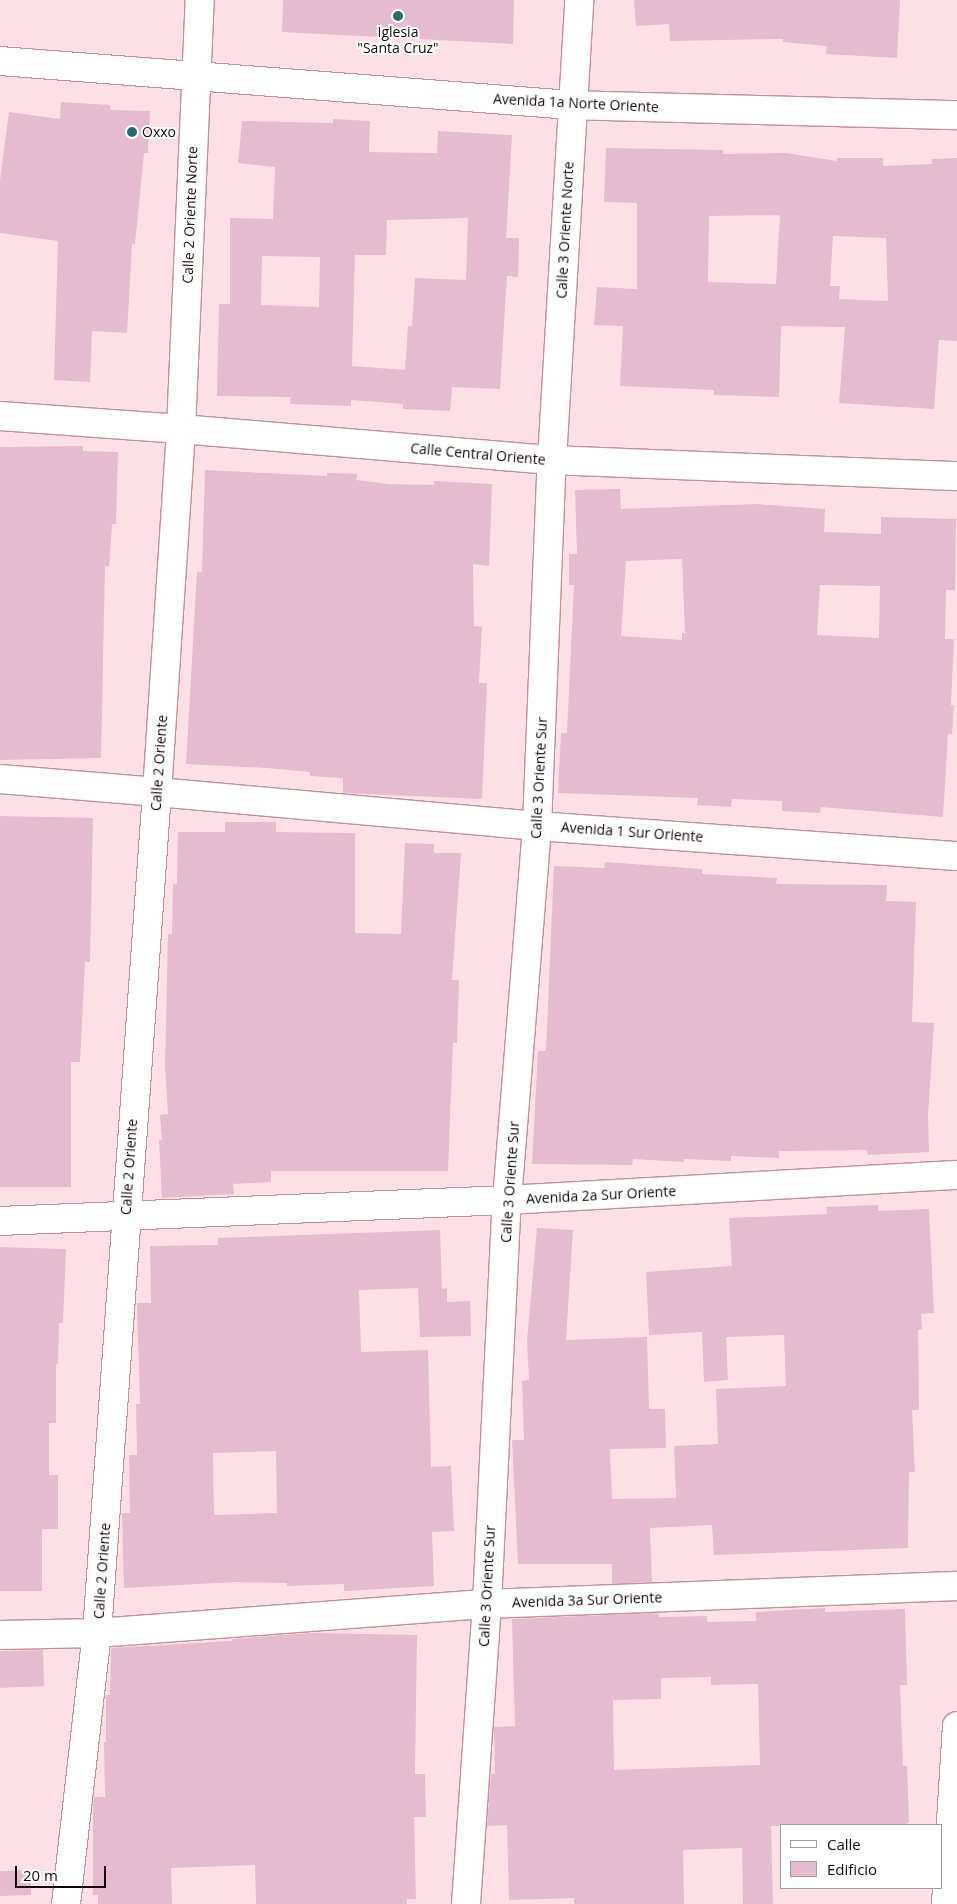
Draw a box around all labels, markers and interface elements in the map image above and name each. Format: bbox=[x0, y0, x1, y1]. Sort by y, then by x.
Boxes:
marker: Iglesia "Santa Cruz" bbox=[392, 10, 404, 22]
place label: Iglesia "Santa Cruz" bbox=[357, 24, 439, 56]
street label: Avenida 1a Norte Oriente bbox=[493, 90, 659, 116]
place label: Oxxo bbox=[142, 124, 176, 140]
marker: Oxxo bbox=[126, 126, 138, 138]
street label: Calle 2 Oriente Norte bbox=[179, 146, 201, 284]
street label: Calle 3 Oriente Norte bbox=[553, 161, 577, 299]
street label: Calle Central Oriente bbox=[410, 440, 546, 468]
street label: Calle 2 Oriente bbox=[147, 714, 171, 812]
street label: Calle 3 Oriente Sur bbox=[527, 717, 551, 839]
street label: Avenida 1 Sur Oriente bbox=[560, 819, 704, 845]
street label: Calle 2 Oriente bbox=[117, 1118, 141, 1216]
street label: Calle 3 Oriente Sur bbox=[497, 1121, 523, 1243]
street label: Avenida 2a Sur Oriente bbox=[526, 1183, 676, 1207]
street label: Calle 2 Oriente bbox=[90, 1522, 114, 1620]
street label: Calle 3 Oriente Sur bbox=[475, 1525, 499, 1647]
street label: Avenida 3a Sur Oriente bbox=[512, 1589, 662, 1611]
legend bbox=[780, 1824, 942, 1889]
text: Calle bbox=[827, 1834, 861, 1854]
scale bar bbox=[18, 1856, 109, 1888]
text: Edificio bbox=[827, 1859, 877, 1879]
text: 20 m bbox=[23, 1865, 58, 1885]

